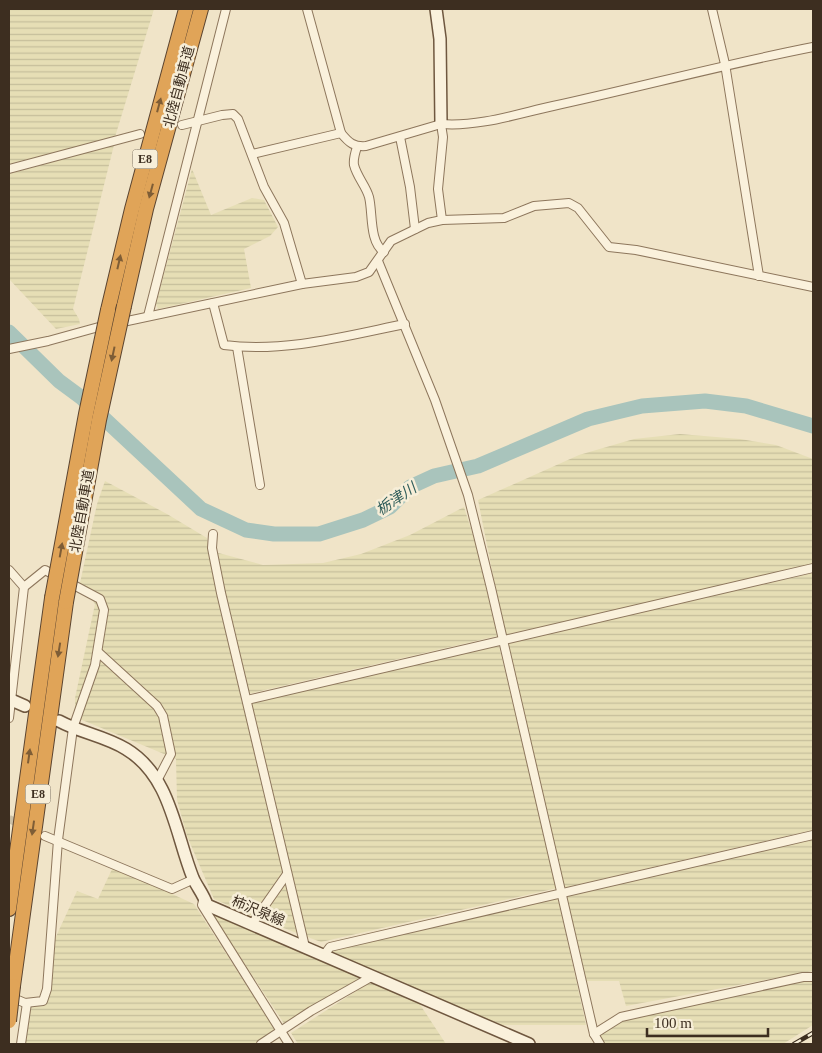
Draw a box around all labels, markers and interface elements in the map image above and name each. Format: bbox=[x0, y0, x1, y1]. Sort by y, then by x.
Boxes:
street label: 北陸自動車道 bbox=[160, 44, 197, 130]
one-way arrow bbox=[155, 97, 163, 112]
road number: E8 bbox=[132, 150, 158, 168]
one-way arrow bbox=[147, 183, 155, 198]
one-way arrow bbox=[115, 255, 123, 270]
one-way arrow bbox=[109, 346, 117, 362]
street label: 北陸自動車道 bbox=[66, 468, 97, 554]
water label: 栃津川 bbox=[373, 479, 421, 518]
one-way arrow bbox=[57, 542, 65, 558]
one-way arrow bbox=[54, 642, 62, 658]
one-way arrow bbox=[25, 748, 33, 764]
road number: E8 bbox=[26, 784, 50, 804]
one-way arrow bbox=[29, 820, 37, 836]
street label: 柿沢泉線 bbox=[229, 892, 287, 929]
scale bar bbox=[647, 1006, 768, 1038]
text: 100 m bbox=[654, 1015, 692, 1031]

